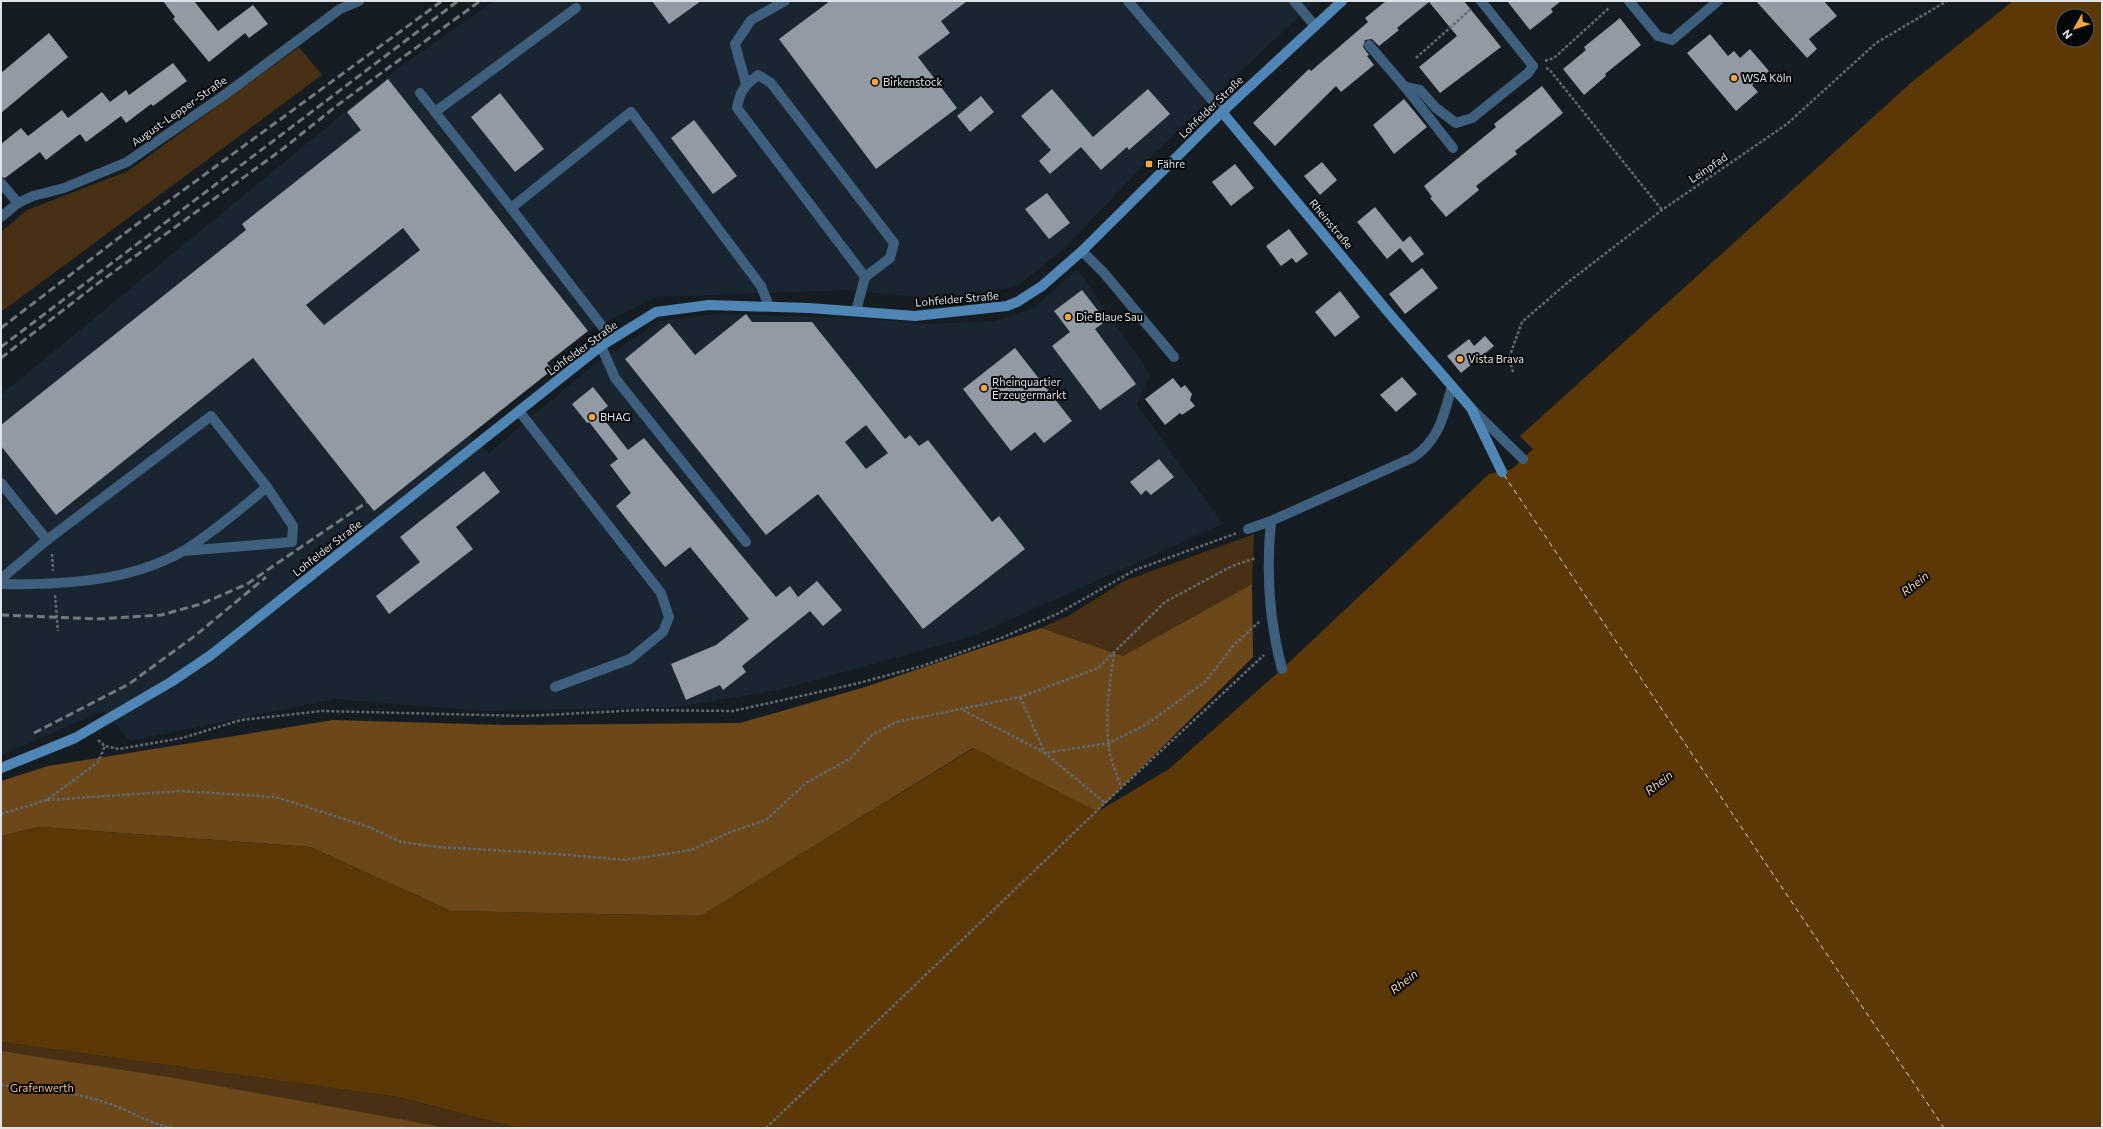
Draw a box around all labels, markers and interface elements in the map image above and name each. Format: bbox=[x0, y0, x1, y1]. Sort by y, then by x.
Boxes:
north arrow bbox=[2055, 8, 2095, 48]
text: N bbox=[2059, 27, 2074, 42]
place label: WSA Köln bbox=[1742, 71, 1792, 84]
street label: August-Lepper-Straße bbox=[129, 73, 229, 148]
street label: Lohfelder Straße bbox=[1176, 73, 1245, 140]
marker: WSA Köln bbox=[1729, 73, 1739, 83]
place label: Birkenstock bbox=[883, 75, 943, 88]
marker: Birkenstock bbox=[870, 77, 880, 87]
street label: Leinpfad bbox=[1686, 150, 1730, 185]
place label: Fähre bbox=[1157, 157, 1185, 170]
marker: Fähre bbox=[1144, 159, 1154, 169]
street label: Rheinstraße bbox=[1307, 196, 1356, 251]
street label: Lohfelder Straße bbox=[915, 288, 999, 309]
place label: Die Blaue Sau bbox=[1076, 310, 1143, 323]
marker: Die Blaue Sau bbox=[1063, 312, 1073, 322]
street label: Lohfelder Straße bbox=[544, 318, 620, 378]
place label: Vista Brava bbox=[1468, 352, 1524, 365]
marker: Vista Brava bbox=[1455, 354, 1465, 364]
place label: Rheinquartier Erzeugermarkt bbox=[992, 375, 1067, 401]
marker: Rheinquartier Erzeugermarkt bbox=[979, 383, 989, 393]
place label: BHAG bbox=[600, 410, 631, 423]
marker: BHAG bbox=[587, 412, 597, 422]
street label: Lohfelder Straße bbox=[290, 517, 364, 579]
water label: Rhein bbox=[1898, 568, 1931, 598]
water label: Rhein bbox=[1642, 767, 1675, 797]
water label: Rhein bbox=[1387, 966, 1420, 996]
park label: Grafenwerth bbox=[10, 1081, 74, 1094]

